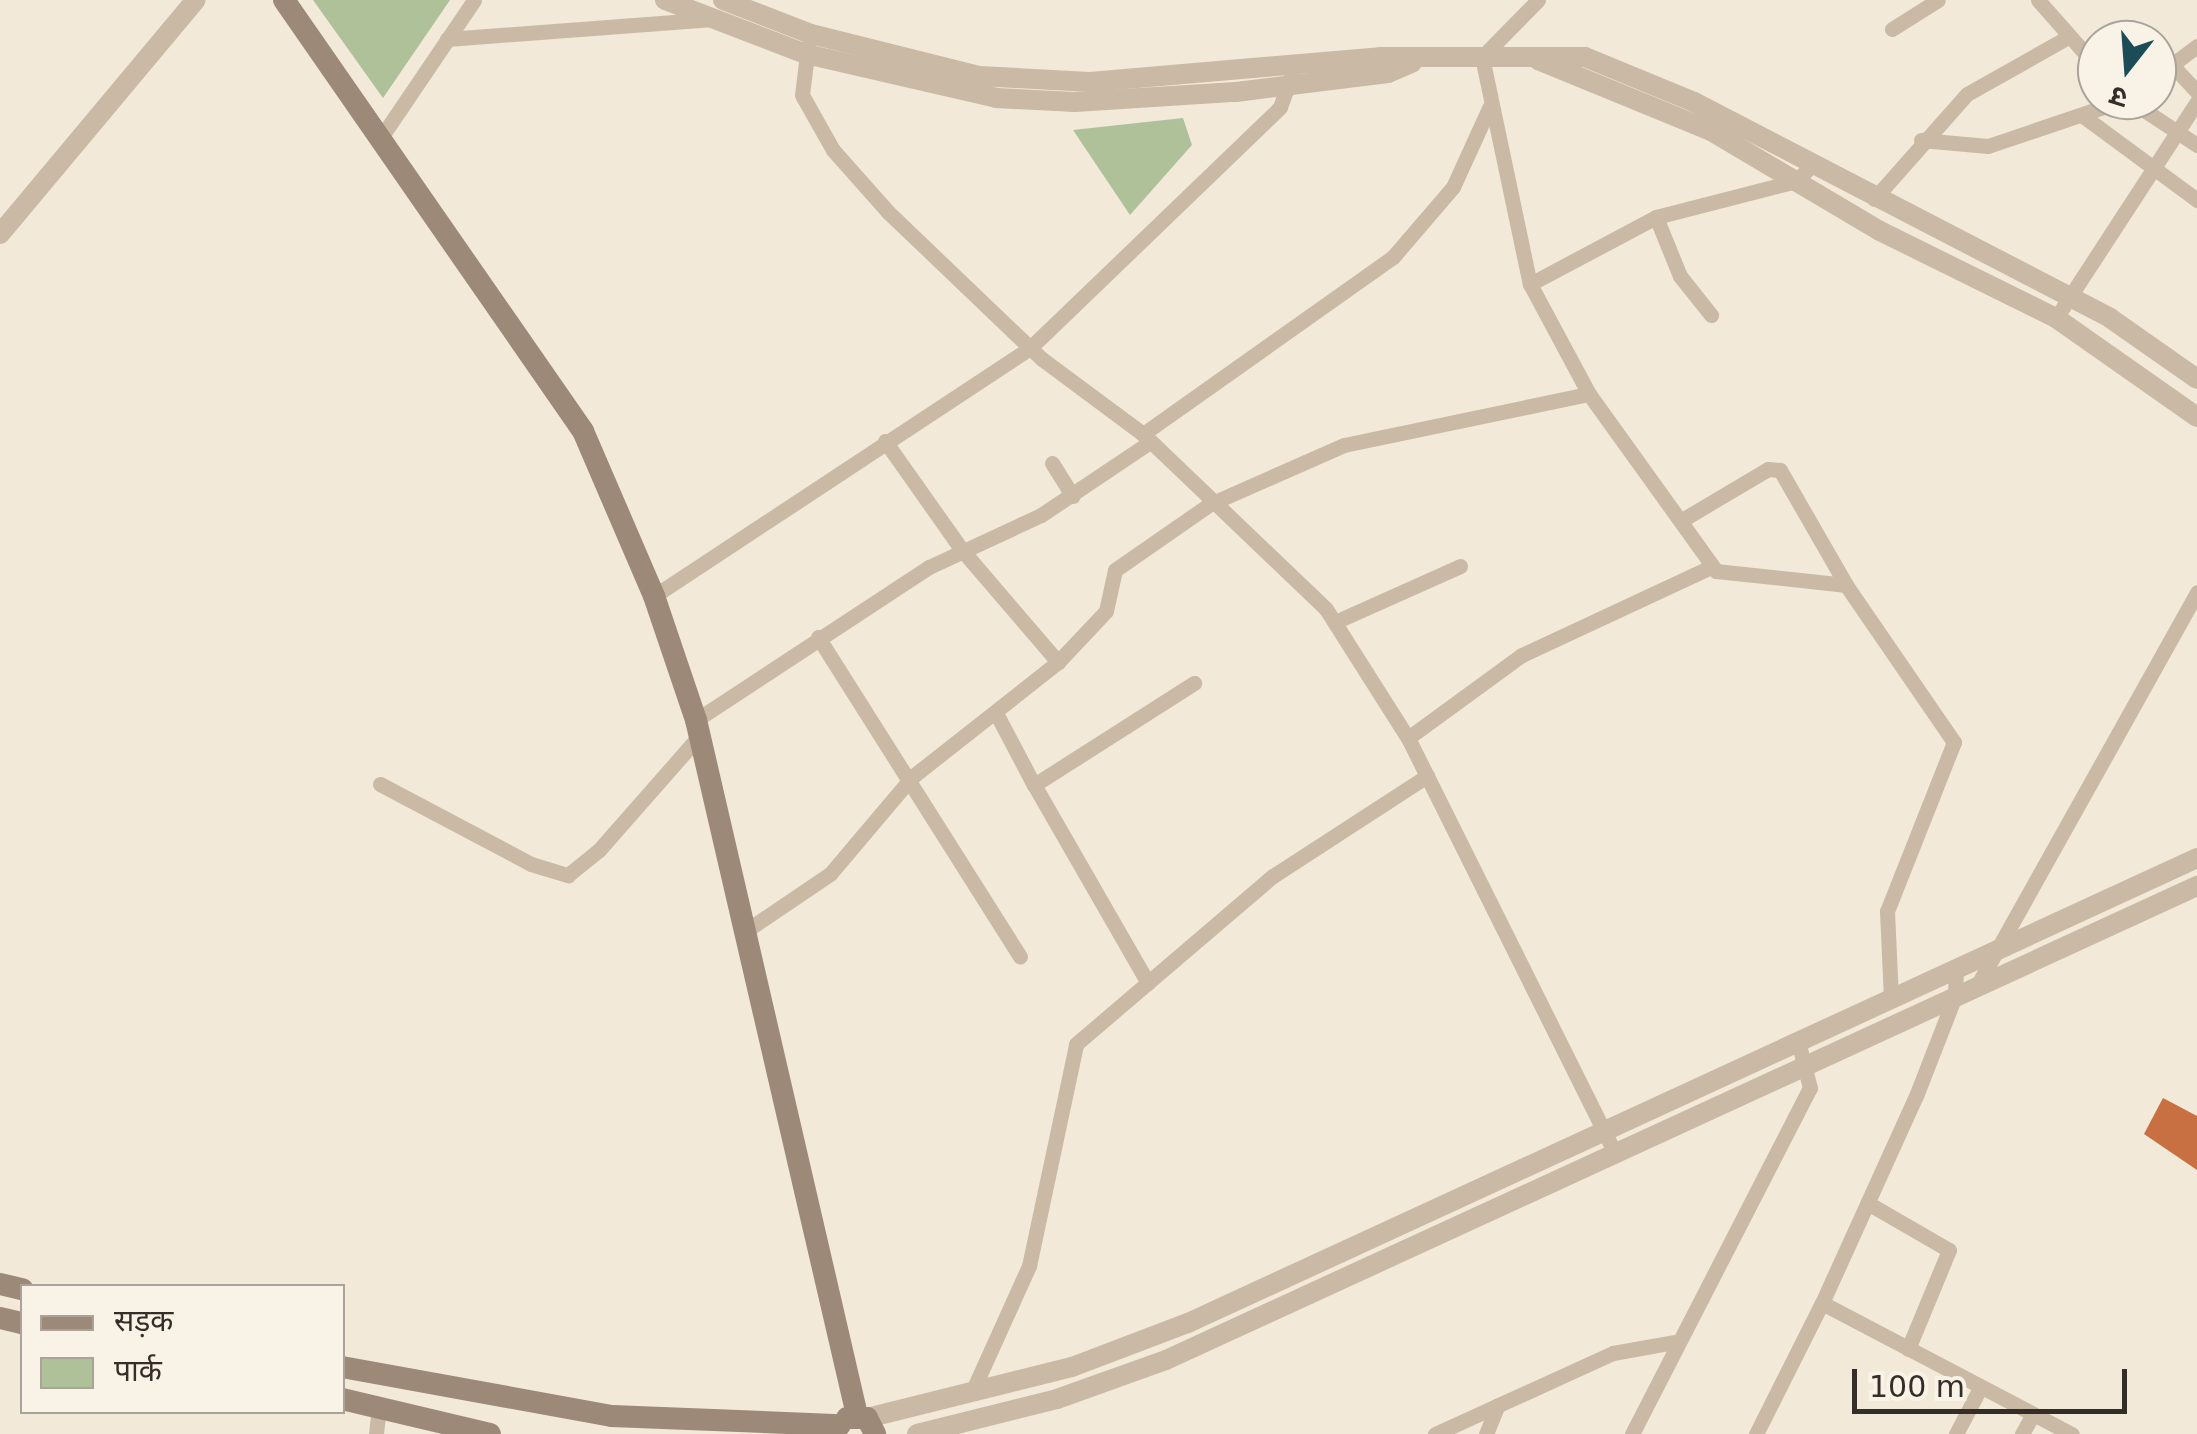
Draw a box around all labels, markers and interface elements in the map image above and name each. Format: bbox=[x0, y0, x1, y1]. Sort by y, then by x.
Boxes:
north arrow bbox=[2077, 20, 2177, 120]
text: उ bbox=[2106, 79, 2131, 115]
legend bbox=[20, 1284, 345, 1414]
text: सड़क bbox=[114, 1303, 173, 1338]
scale bar bbox=[1857, 1349, 2132, 1411]
text: पार्क bbox=[114, 1353, 162, 1388]
text: 100 m bbox=[1869, 1369, 1965, 1404]

